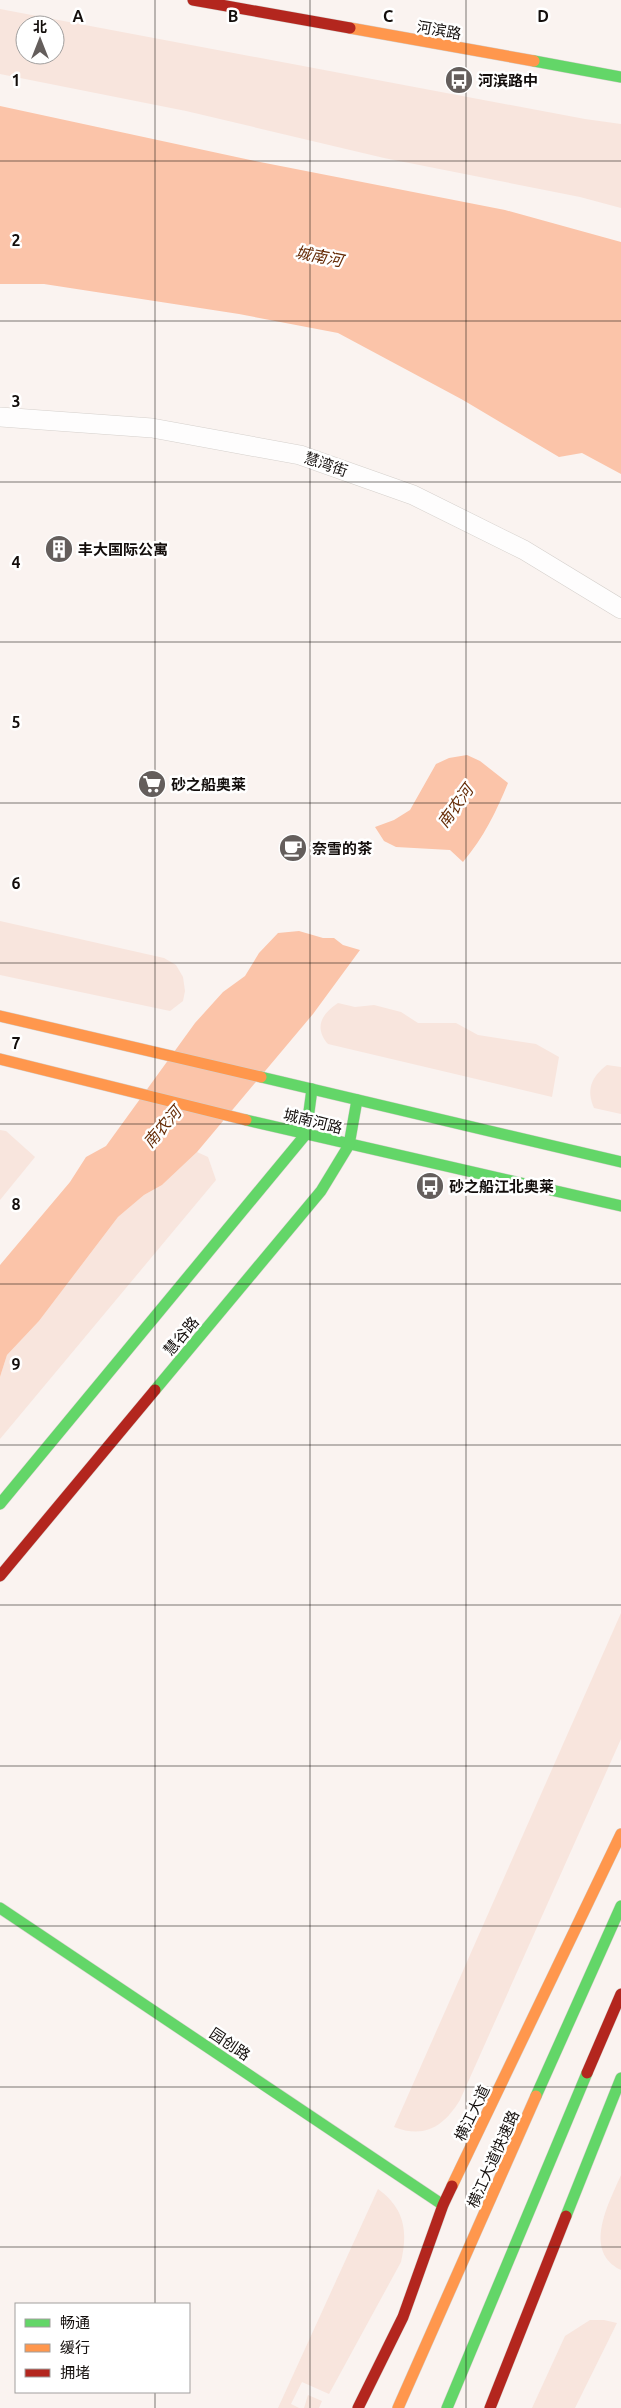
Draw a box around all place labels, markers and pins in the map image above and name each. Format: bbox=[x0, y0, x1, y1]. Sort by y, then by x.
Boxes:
bus stop icon: 河滨路中 bbox=[444, 65, 474, 95]
place label: 河滨路中 bbox=[478, 72, 538, 89]
building icon: 丰大国际公寓 bbox=[44, 534, 74, 564]
place label: 丰大国际公寓 bbox=[78, 541, 168, 558]
supermarket icon: 砂之船奥莱 bbox=[137, 769, 167, 799]
place label: 砂之船奥莱 bbox=[171, 776, 246, 793]
cafe icon: 奈雪的茶 bbox=[278, 833, 308, 863]
place label: 奈雪的茶 bbox=[312, 840, 373, 857]
bus stop icon: 砂之船江北奥莱 bbox=[415, 1171, 445, 1201]
place label: 砂之船江北奥莱 bbox=[449, 1178, 554, 1195]

